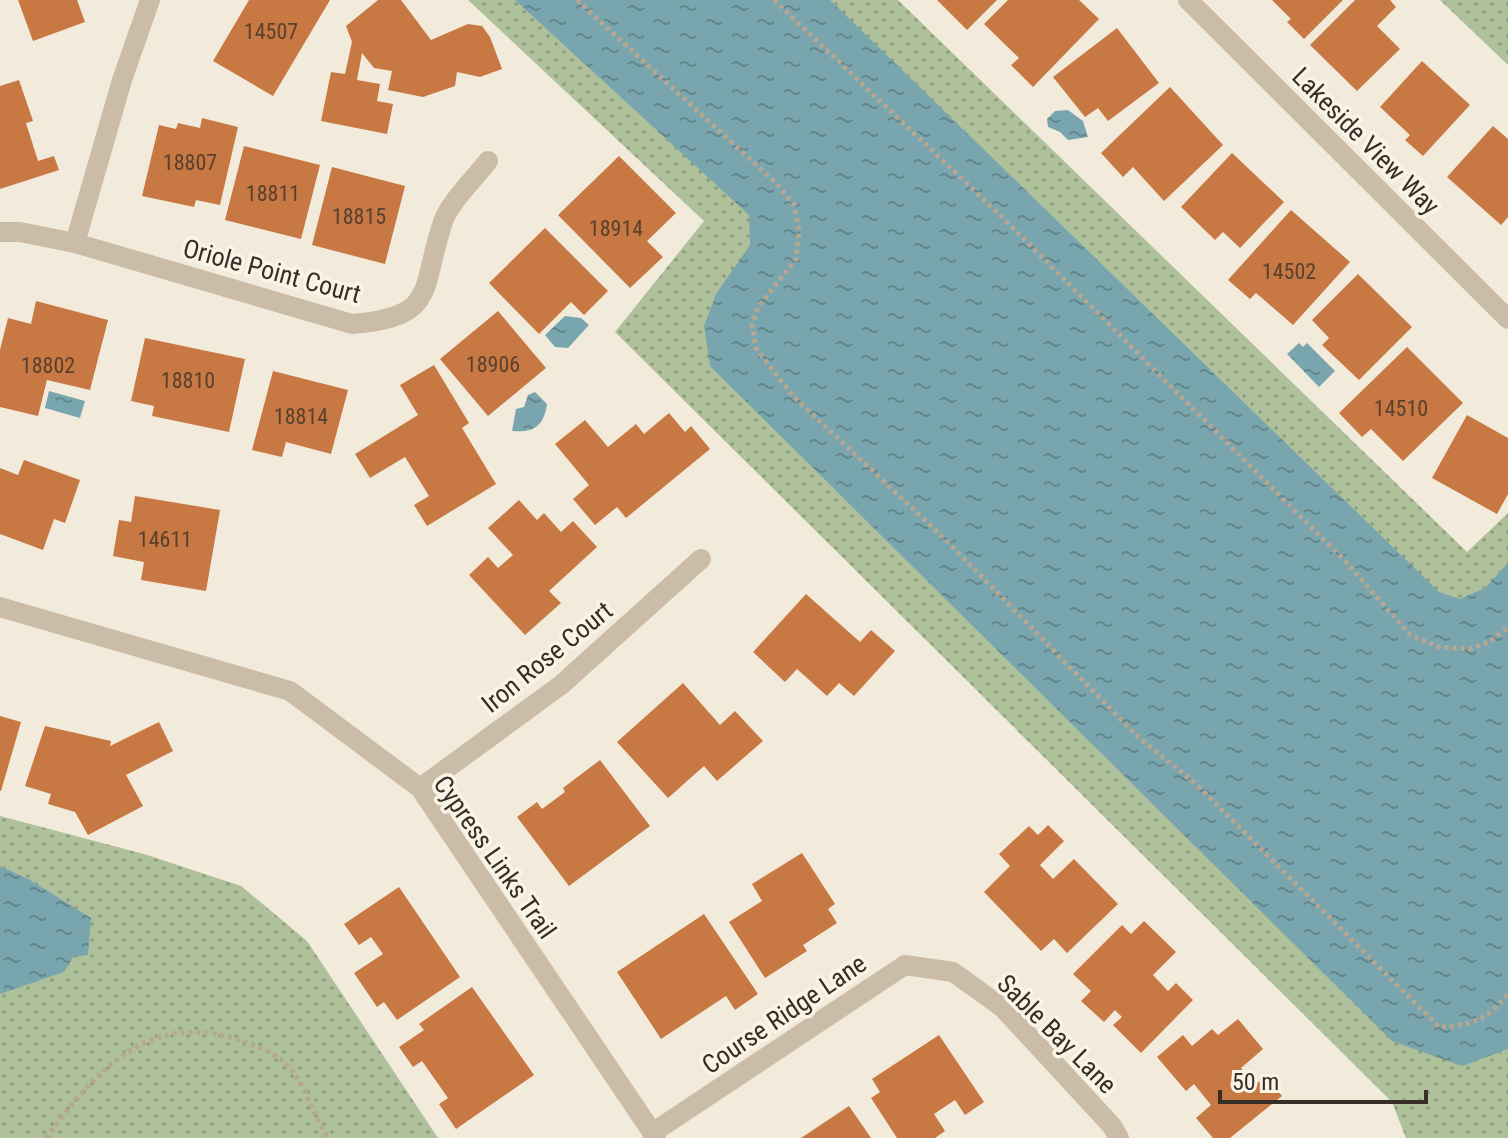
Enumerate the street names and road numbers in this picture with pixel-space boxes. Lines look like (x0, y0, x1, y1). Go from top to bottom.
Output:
street label: Lakeside View Way (1286, 61, 1446, 221)
street label: Oriole Point Court (180, 233, 364, 309)
street label: Iron Rose Court (476, 595, 618, 719)
street label: Cypress Links Trail (428, 770, 562, 944)
street label: Course Ridge Lane (696, 948, 872, 1080)
street label: Sable Bay Lane (991, 968, 1123, 1100)

